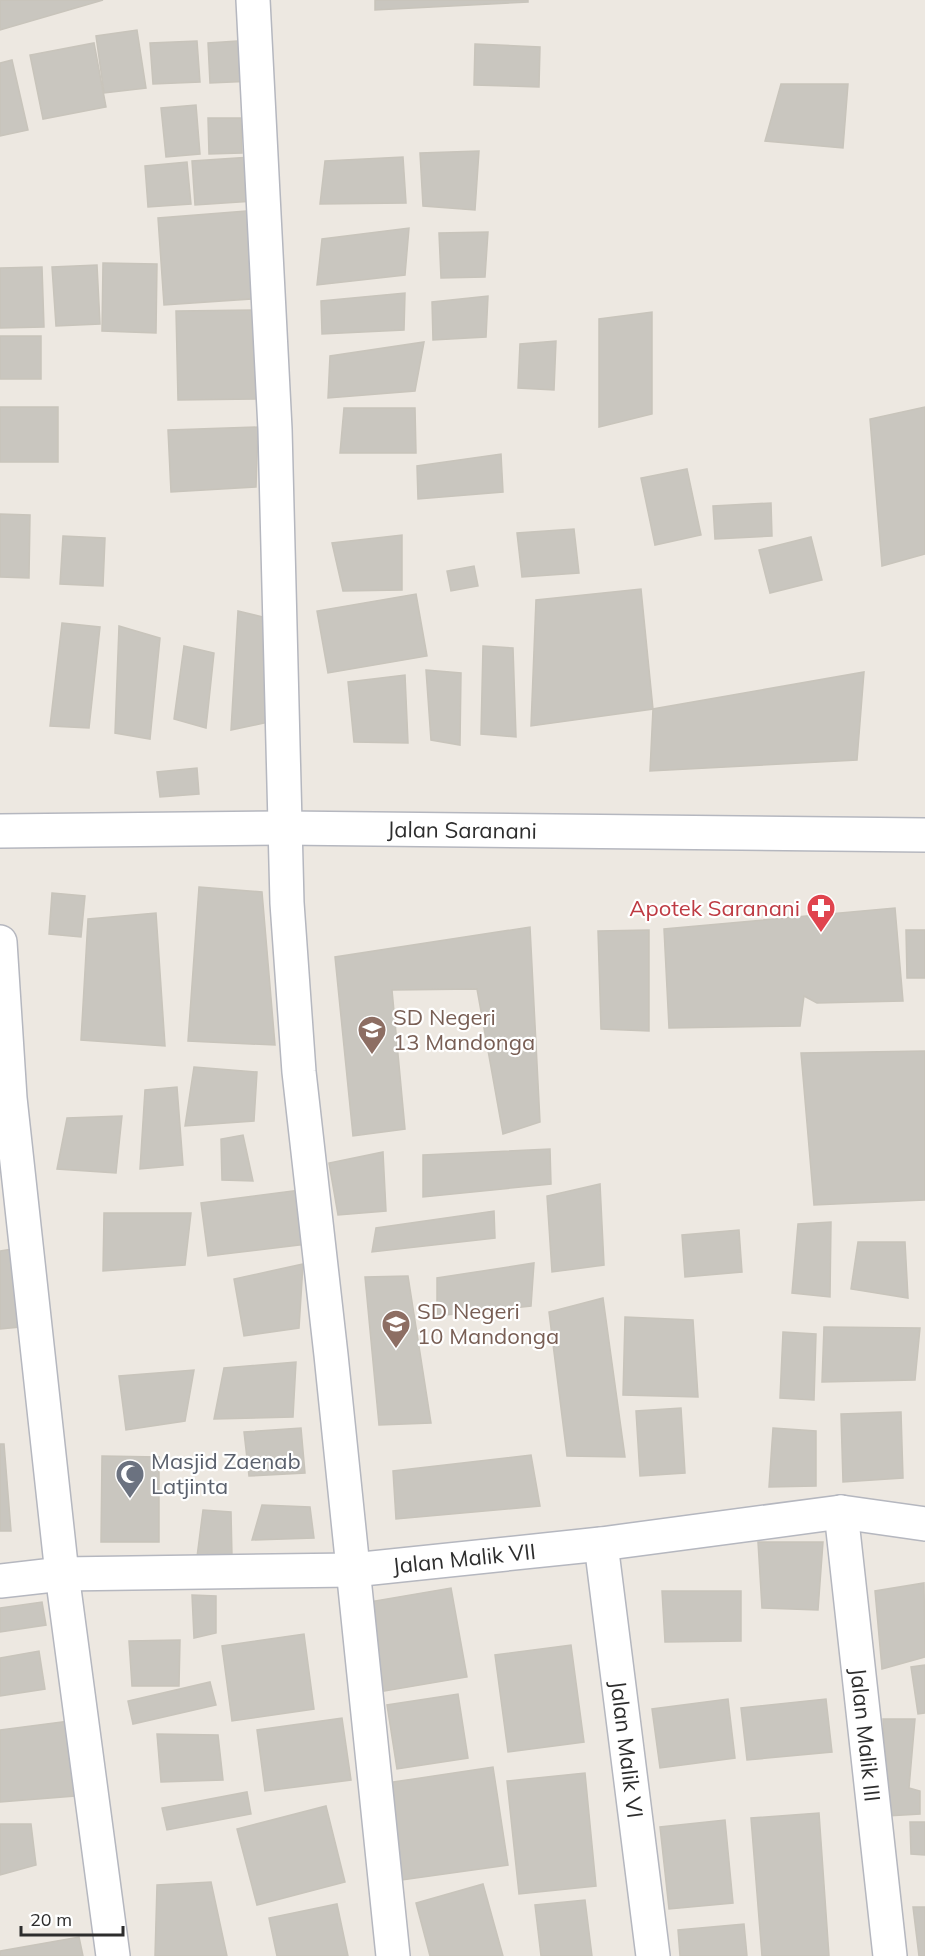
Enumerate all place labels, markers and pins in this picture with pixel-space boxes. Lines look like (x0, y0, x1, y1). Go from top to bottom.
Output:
pharmacy icon: Apotek Saranani (805, 892, 837, 934)
place label: Apotek Saranani (629, 894, 800, 922)
place label: SD Negeri 13 Mandonga (393, 1003, 535, 1056)
school or university icon: SD Negeri 13 Mandonga (356, 1014, 388, 1056)
place label: SD Negeri 10 Mandonga (417, 1297, 559, 1350)
school or university icon: SD Negeri 10 Mandonga (380, 1308, 412, 1350)
place label: Masjid Zaenab Latjinta (151, 1447, 301, 1500)
mosque icon: Masjid Zaenab Latjinta (114, 1458, 146, 1500)

